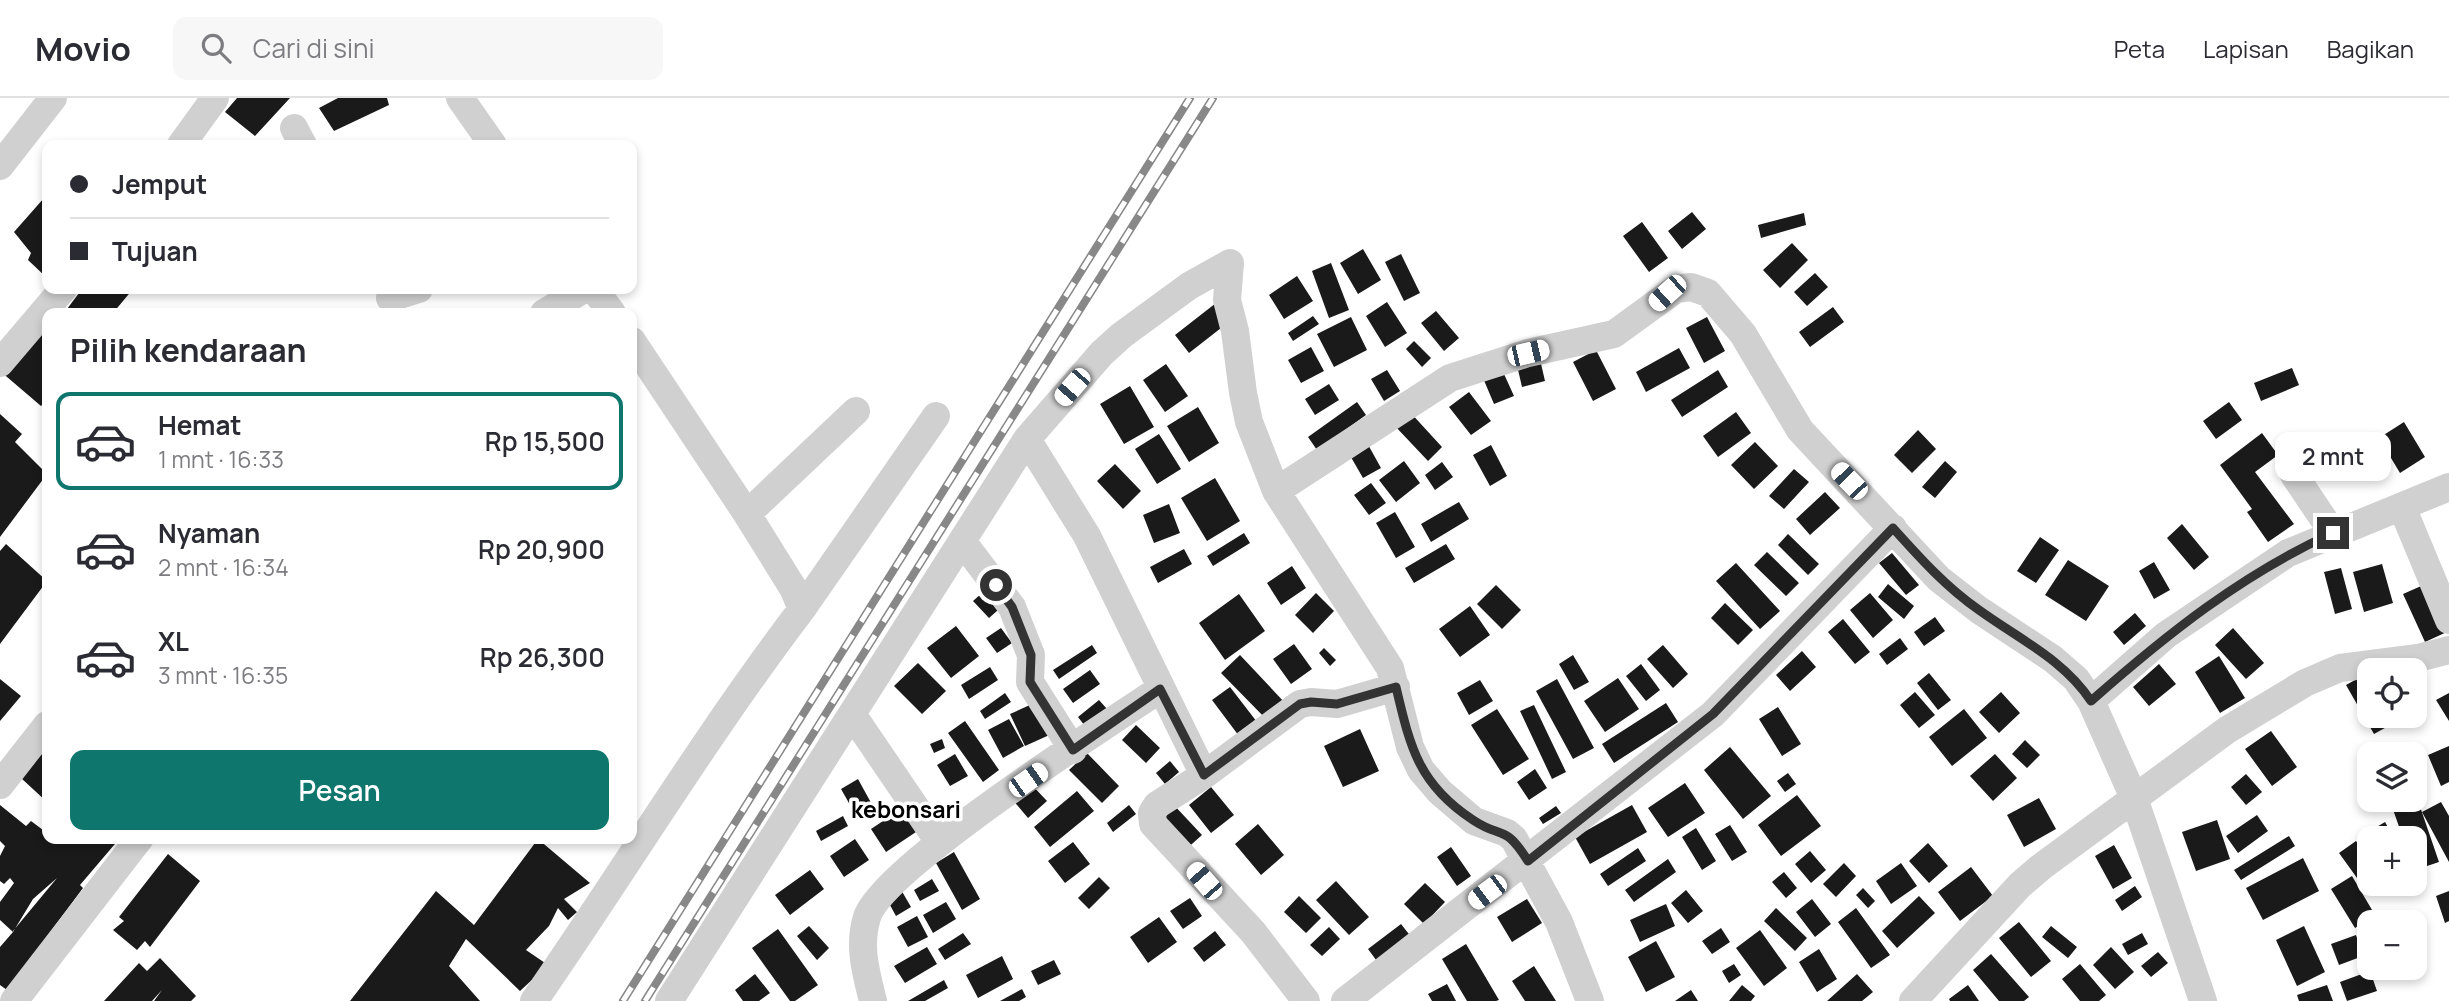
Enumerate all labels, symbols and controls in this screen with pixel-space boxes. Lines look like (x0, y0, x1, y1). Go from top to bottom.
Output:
search box (173, 17, 663, 80)
text: Movio (35, 26, 131, 71)
icon: search (197, 29, 235, 67)
text: Cari di sini (253, 30, 374, 66)
text: Peta (2114, 32, 2165, 65)
text: Lapisan (2203, 32, 2289, 65)
text: Bagikan (2327, 32, 2414, 65)
text: Jemput (112, 166, 207, 202)
text: Tujuan (112, 233, 198, 269)
car (1645, 271, 1690, 315)
text: Pilih kendaraan (70, 328, 307, 372)
car (1506, 338, 1551, 368)
car (1051, 364, 1094, 410)
text: Hemat (158, 407, 242, 443)
icon: car (74, 410, 137, 473)
text: Rp 15,500 (485, 423, 605, 459)
callout: 2 mnt (2275, 432, 2391, 480)
text: 2 mnt (2302, 440, 2364, 472)
text: 1 mnt · 16:33 (158, 443, 284, 475)
car (1827, 459, 1872, 503)
text: Nyaman (158, 515, 260, 551)
route end (2317, 517, 2349, 549)
icon: car (74, 518, 137, 581)
text: Rp 20,900 (478, 531, 605, 567)
text: 2 mnt · 16:34 (158, 551, 289, 583)
route start (980, 569, 1012, 601)
text: XL (158, 623, 189, 659)
icon: car (74, 626, 137, 689)
text: Rp 26,300 (480, 639, 605, 675)
map controls (2357, 658, 2427, 980)
button: locate (2357, 658, 2427, 728)
text: 3 mnt · 16:35 (158, 659, 288, 691)
button: layers (2357, 742, 2427, 812)
button: Pesan (70, 750, 609, 830)
car (1005, 759, 1052, 801)
district label: kebonsari (851, 793, 961, 825)
button: + (2357, 826, 2427, 896)
car (1183, 858, 1226, 904)
car (1464, 871, 1511, 913)
button: − (2357, 910, 2427, 980)

